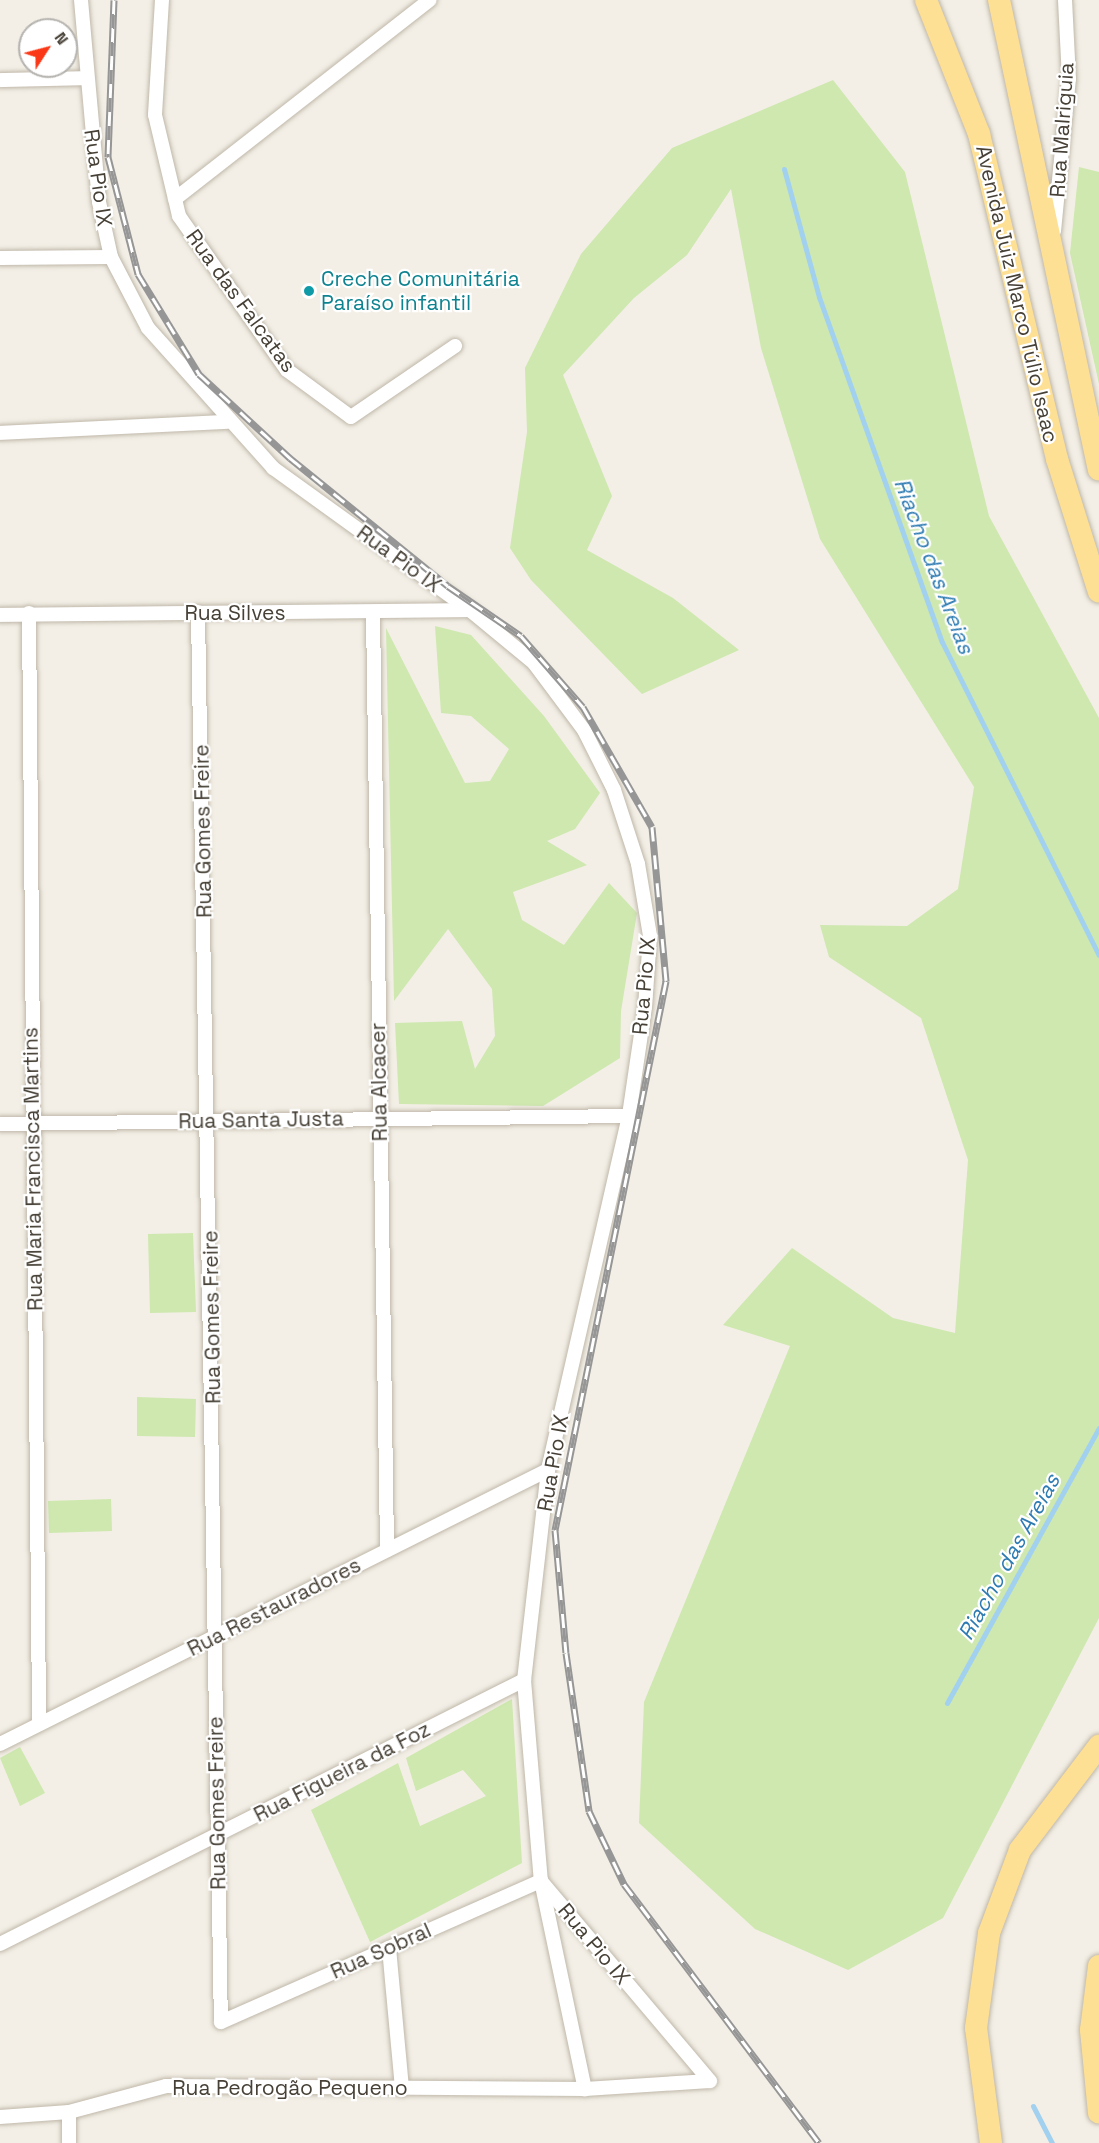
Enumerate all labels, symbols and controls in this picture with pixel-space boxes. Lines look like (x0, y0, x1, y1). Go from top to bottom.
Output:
north arrow (18, 18, 78, 78)
text: N (50, 28, 73, 49)
street label: Rua Malriguia (1045, 61, 1079, 199)
street label: Rua Pio IX (79, 128, 117, 228)
street label: Avenida Juiz Marco Túlio Isaac (970, 143, 1064, 445)
street label: Rua das Falcatas (181, 225, 301, 377)
place label: Creche Comunitária Paraíso infantil (321, 266, 520, 316)
marker: Creche Comunitária Paraíso infantil (302, 284, 316, 298)
water label: Riacho das Areias (888, 475, 980, 657)
street label: Rua Pio IX (352, 520, 446, 598)
street label: Rua Silves (184, 600, 286, 626)
street label: Rua Gomes Freire (189, 744, 217, 918)
street label: Rua Pio IX (627, 936, 661, 1036)
street label: Rua Alcacer (365, 1022, 393, 1142)
street label: Rua Maria Francisca Martins (18, 1027, 48, 1311)
street label: Rua Santa Justa (178, 1106, 344, 1134)
street label: Rua Gomes Freire (198, 1230, 226, 1404)
street label: Rua Pio IX (532, 1412, 574, 1514)
water label: Riacho das Areias (952, 1469, 1066, 1645)
street label: Rua Restauradores (183, 1552, 365, 1662)
street label: Rua Gomes Freire (203, 1716, 231, 1890)
street label: Rua Figueira da Foz (250, 1717, 434, 1827)
street label: Rua Pio IX (553, 1898, 635, 1990)
street label: Rua Sobral (327, 1918, 435, 1984)
street label: Rua Pedrogão Pequeno (172, 2075, 408, 2101)

